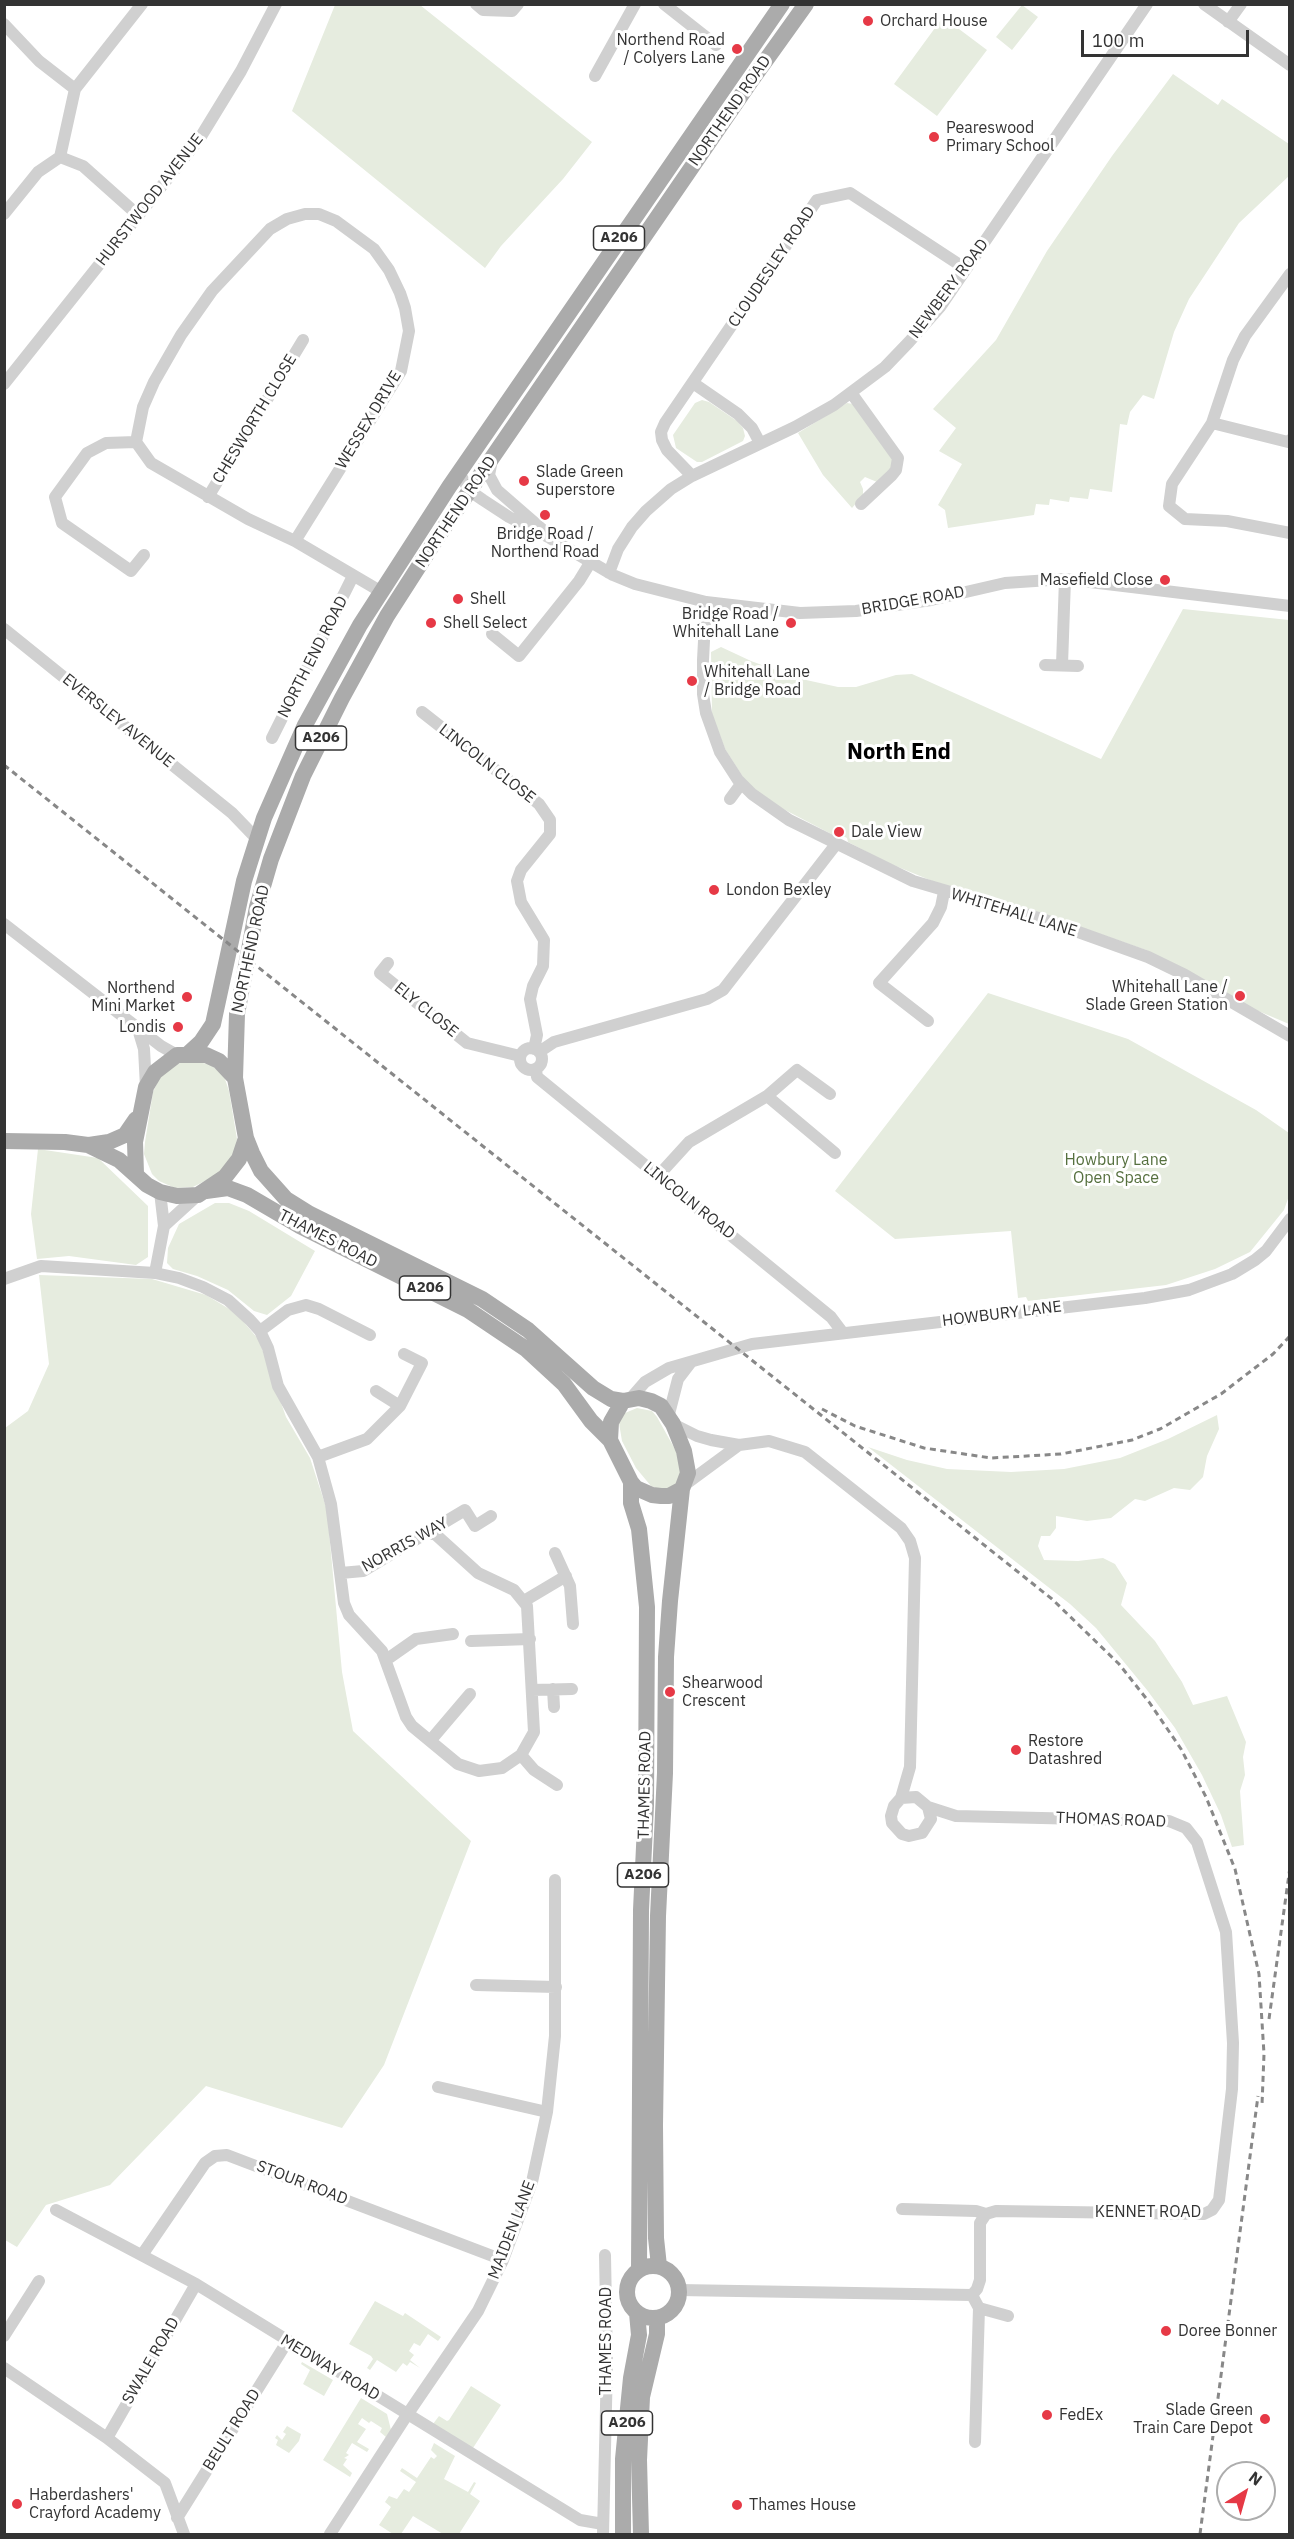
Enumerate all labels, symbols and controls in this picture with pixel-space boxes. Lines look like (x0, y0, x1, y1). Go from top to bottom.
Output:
place label: Orchard House (880, 11, 988, 31)
marker: Orchard House (861, 14, 875, 28)
scale bar (1084, 18, 1252, 56)
text: 100 m (1092, 29, 1144, 52)
place label: Northend Road / Colyers Lane (616, 30, 725, 68)
marker: Northend Road / Colyers Lane (730, 42, 744, 56)
street label: NORTHEND ROAD (685, 52, 775, 170)
place label: Peareswood Primary School (946, 118, 1054, 156)
street label: HURSTWOOD AVENUE (92, 130, 208, 270)
marker: Peareswood Primary School (927, 130, 941, 144)
street label: CLOUDESLEY ROAD (724, 203, 820, 331)
road number: A206 (594, 226, 644, 250)
street label: NEWBERY ROAD (905, 235, 993, 343)
street label: CHESWORTH CLOSE (209, 351, 301, 487)
street label: WESSEX DRIVE (332, 367, 406, 473)
street label: NORTHEND ROAD (412, 453, 500, 571)
place label: Slade Green Superstore (536, 462, 624, 500)
marker: Slade Green Superstore (517, 474, 531, 488)
marker: Bridge Road / Northend Road (538, 508, 552, 522)
place label: Bridge Road / Northend Road (491, 524, 599, 562)
place label: Masefield Close (1040, 570, 1153, 590)
marker: Masefield Close (1158, 573, 1172, 587)
street label: BRIDGE ROAD (860, 582, 966, 620)
place label: Shell (470, 589, 506, 609)
marker: Shell (451, 592, 465, 606)
street label: NORTH END ROAD (274, 593, 352, 721)
place label: Bridge Road / Whitehall Lane (673, 604, 779, 642)
place label: Shell Select (443, 613, 527, 633)
marker: Shell Select (424, 616, 438, 630)
marker: Bridge Road / Whitehall Lane (784, 616, 798, 630)
place label: Whitehall Lane / Bridge Road (704, 662, 810, 700)
street label: EVERSLEY AVENUE (58, 670, 178, 772)
marker: Whitehall Lane / Bridge Road (685, 674, 699, 688)
street label: LINCOLN CLOSE (435, 720, 539, 808)
road number: A206 (296, 726, 346, 750)
district label: North End (847, 740, 951, 766)
place label: Dale View (851, 822, 922, 842)
marker: Dale View (832, 825, 846, 839)
place label: London Bexley (726, 880, 831, 900)
street label: NORTHEND ROAD (228, 883, 274, 1015)
marker: London Bexley (707, 883, 721, 897)
street label: WHITEHALL LANE (949, 885, 1079, 941)
place label: Whitehall Lane / Slade Green Station (1086, 977, 1228, 1015)
place label: Northend Mini Market (91, 978, 175, 1016)
street label: ELY CLOSE (390, 978, 462, 1042)
marker: Whitehall Lane / Slade Green Station (1233, 989, 1247, 1003)
marker: Northend Mini Market (180, 990, 194, 1004)
place label: Londis (119, 1017, 166, 1037)
marker: Londis (171, 1020, 185, 1034)
park label: Howbury Lane Open Space (1064, 1150, 1168, 1188)
street label: LINCOLN ROAD (639, 1158, 739, 1244)
street label: THAMES ROAD (275, 1206, 381, 1272)
road number: A206 (400, 1276, 450, 1300)
street label: HOWBURY LANE (941, 1297, 1063, 1331)
street label: NORRIS WAY (359, 1513, 451, 1577)
place label: Shearwood Crescent (682, 1673, 763, 1711)
marker: Shearwood Crescent (663, 1685, 677, 1699)
street label: THAMES ROAD (634, 1731, 656, 1839)
place label: Restore Datashred (1028, 1731, 1102, 1769)
marker: Restore Datashred (1009, 1743, 1023, 1757)
street label: THOMAS ROAD (1056, 1808, 1166, 1832)
road number: A206 (618, 1863, 668, 1887)
street label: STOUR ROAD (254, 2157, 350, 2209)
street label: MAIDEN LANE (484, 2178, 540, 2282)
street label: KENNET ROAD (1095, 2202, 1201, 2222)
street label: THAMES ROAD (596, 2287, 616, 2395)
street label: SWALE ROAD (118, 2314, 184, 2408)
place label: Doree Bonner (1178, 2321, 1277, 2341)
marker: Doree Bonner (1159, 2324, 1173, 2338)
street label: MEDWAY ROAD (277, 2331, 383, 2405)
street label: BEULT ROAD (199, 2386, 265, 2474)
place label: Slade Green Train Care Depot (1133, 2400, 1253, 2438)
place label: FedEx (1059, 2405, 1103, 2425)
marker: FedEx (1040, 2408, 1054, 2422)
road number: A206 (602, 2411, 652, 2435)
marker: Slade Green Train Care Depot (1258, 2412, 1272, 2426)
north arrow (1216, 2461, 1276, 2521)
text: N (1245, 2467, 1266, 2490)
place label: Haberdashers' Crayford Academy (29, 2485, 161, 2523)
place label: Thames House (749, 2495, 856, 2515)
marker: Haberdashers' Crayford Academy (10, 2497, 24, 2511)
marker: Thames House (730, 2498, 744, 2512)

